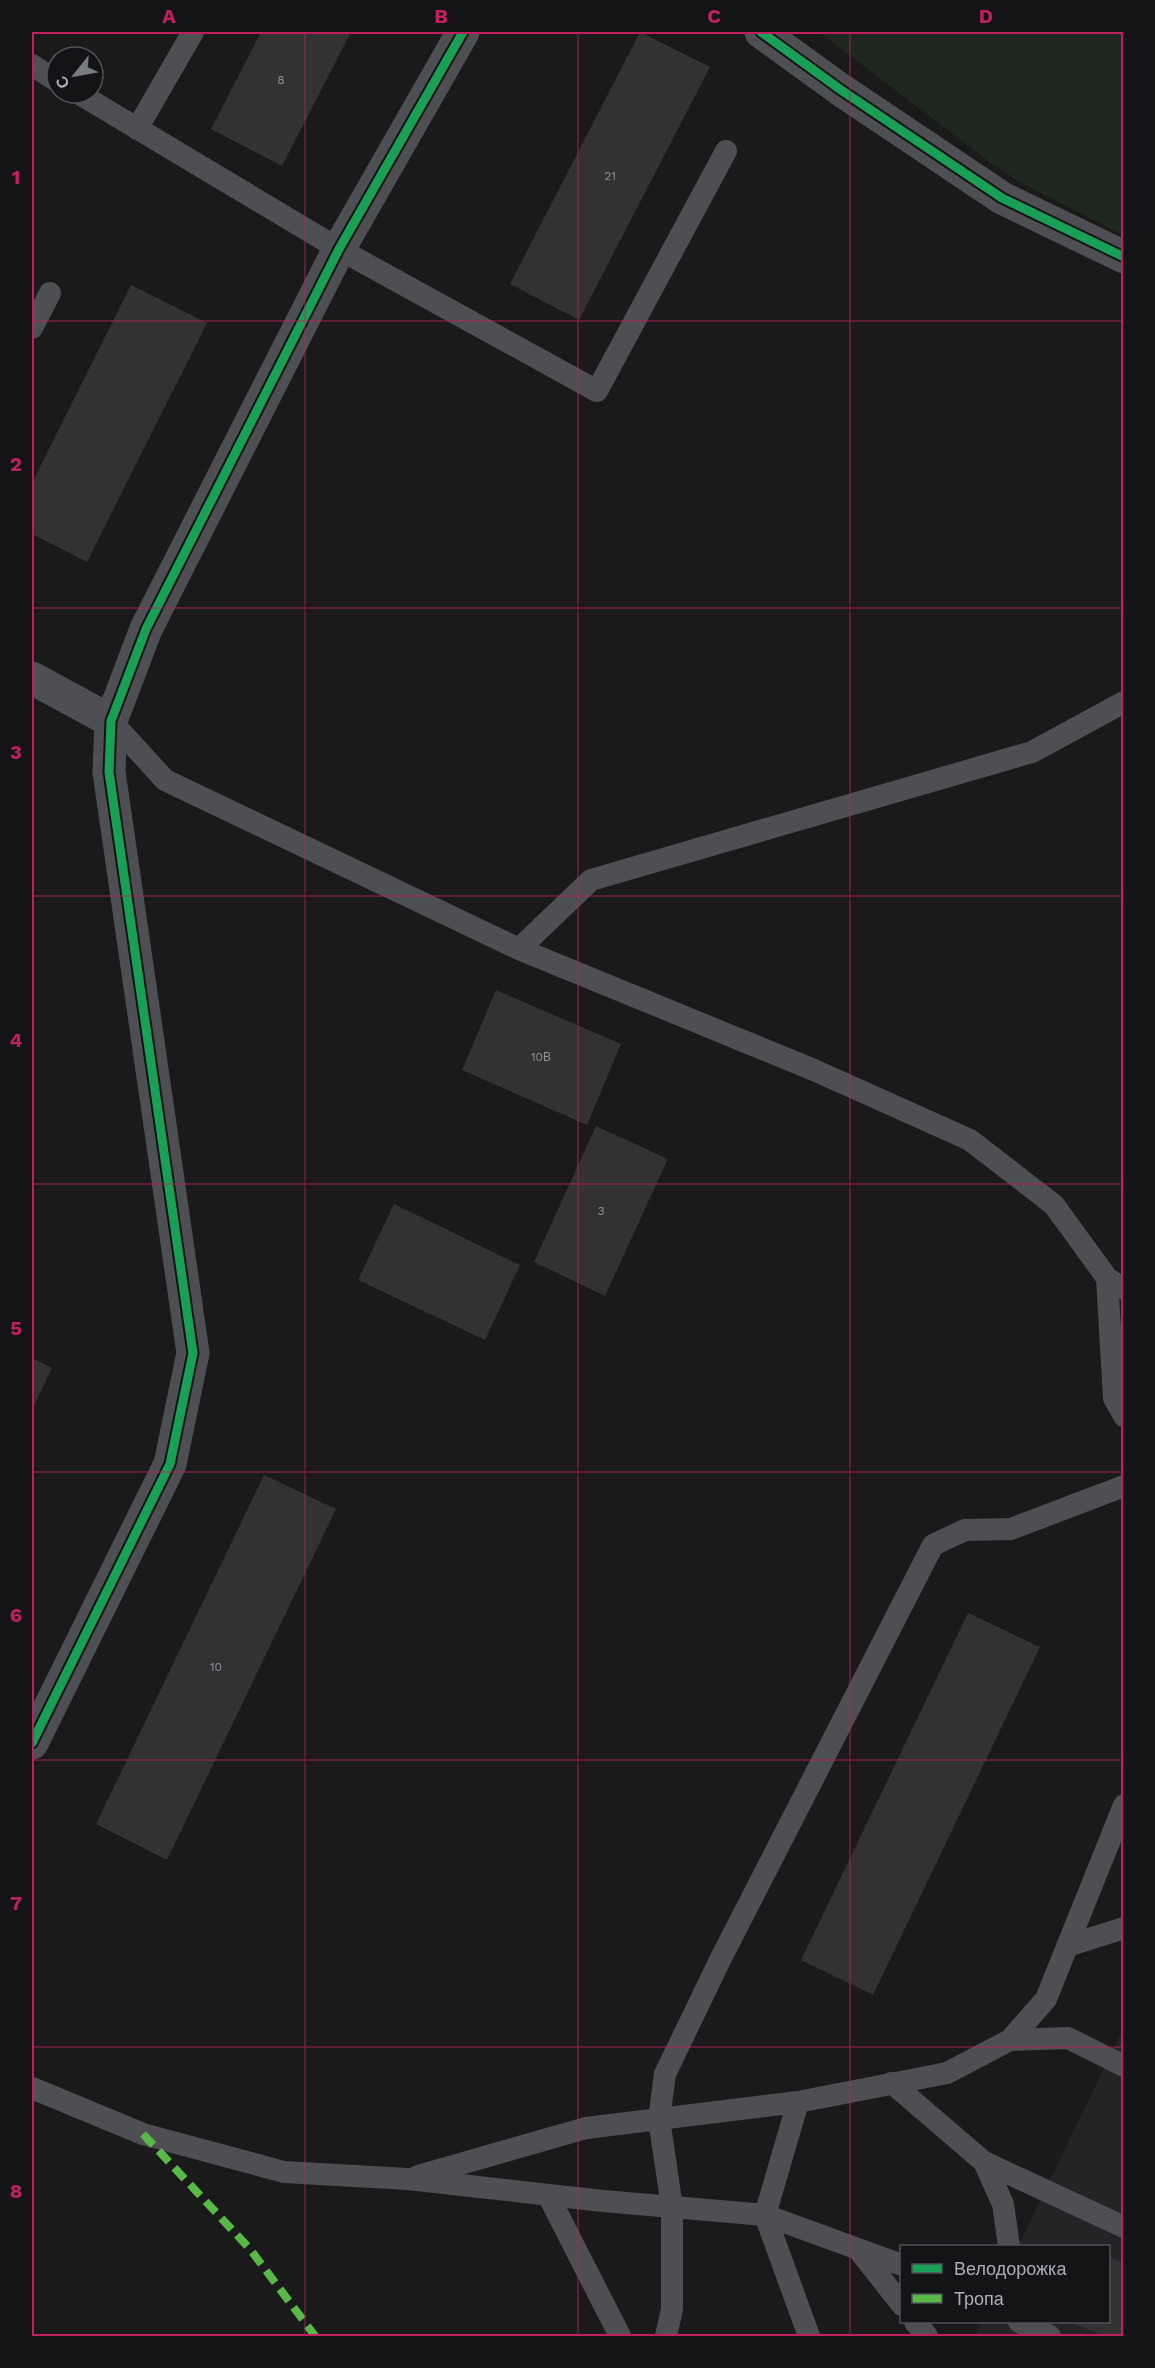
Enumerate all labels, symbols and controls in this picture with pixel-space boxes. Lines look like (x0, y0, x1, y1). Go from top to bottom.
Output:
text: A (162, 4, 176, 28)
text: B (434, 4, 448, 28)
text: C (707, 4, 721, 28)
text: D (979, 4, 993, 28)
north arrow (45, 45, 105, 105)
text: С (51, 72, 74, 92)
house number: 8 (277, 73, 285, 87)
text: 1 (12, 165, 20, 189)
house number: 21 (604, 169, 616, 183)
text: 2 (10, 452, 22, 476)
text: 3 (10, 740, 22, 764)
text: 4 (10, 1028, 23, 1052)
house number: 10В (531, 1050, 551, 1064)
house number: 3 (598, 1204, 605, 1218)
text: 5 (10, 1316, 22, 1340)
text: 6 (10, 1603, 22, 1627)
house number: 10 (210, 1660, 222, 1674)
text: 7 (10, 1891, 22, 1915)
text: 8 (10, 2179, 22, 2203)
legend (900, 2245, 1110, 2323)
text: Велодорожка (954, 2258, 1067, 2279)
text: Тропа (954, 2288, 1005, 2309)

